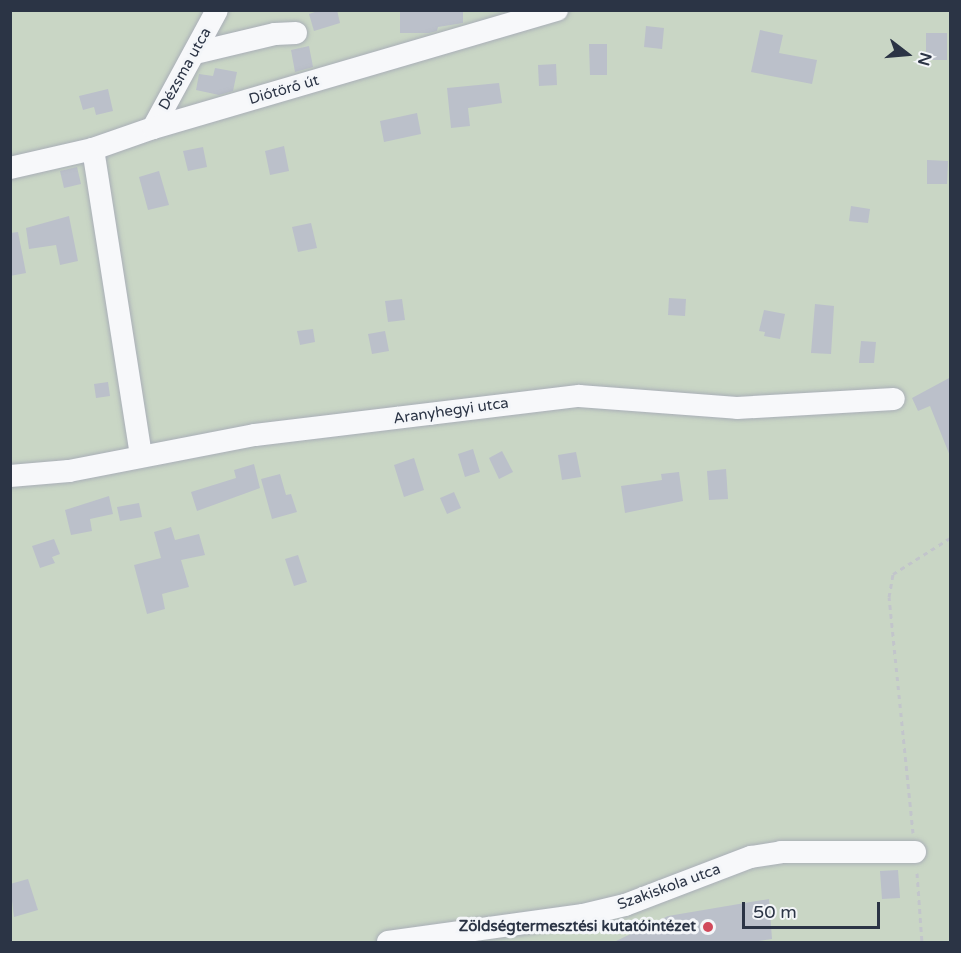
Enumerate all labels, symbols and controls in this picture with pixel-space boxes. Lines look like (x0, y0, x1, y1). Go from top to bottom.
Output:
north arrow (877, 24, 937, 84)
street label: Dézsma utca (155, 25, 215, 113)
text: N (913, 50, 936, 68)
street label: Diótörő út (247, 71, 321, 109)
street label: Aranyhegyi utca (392, 394, 510, 428)
street label: Szakiskola utca (615, 860, 723, 914)
scale bar (745, 890, 883, 928)
text: 50 m (753, 901, 797, 923)
place label: Zöldségtermesztési kutatóintézet (459, 918, 696, 936)
marker: Zöldségtermesztési kutatóintézet (701, 920, 715, 934)

